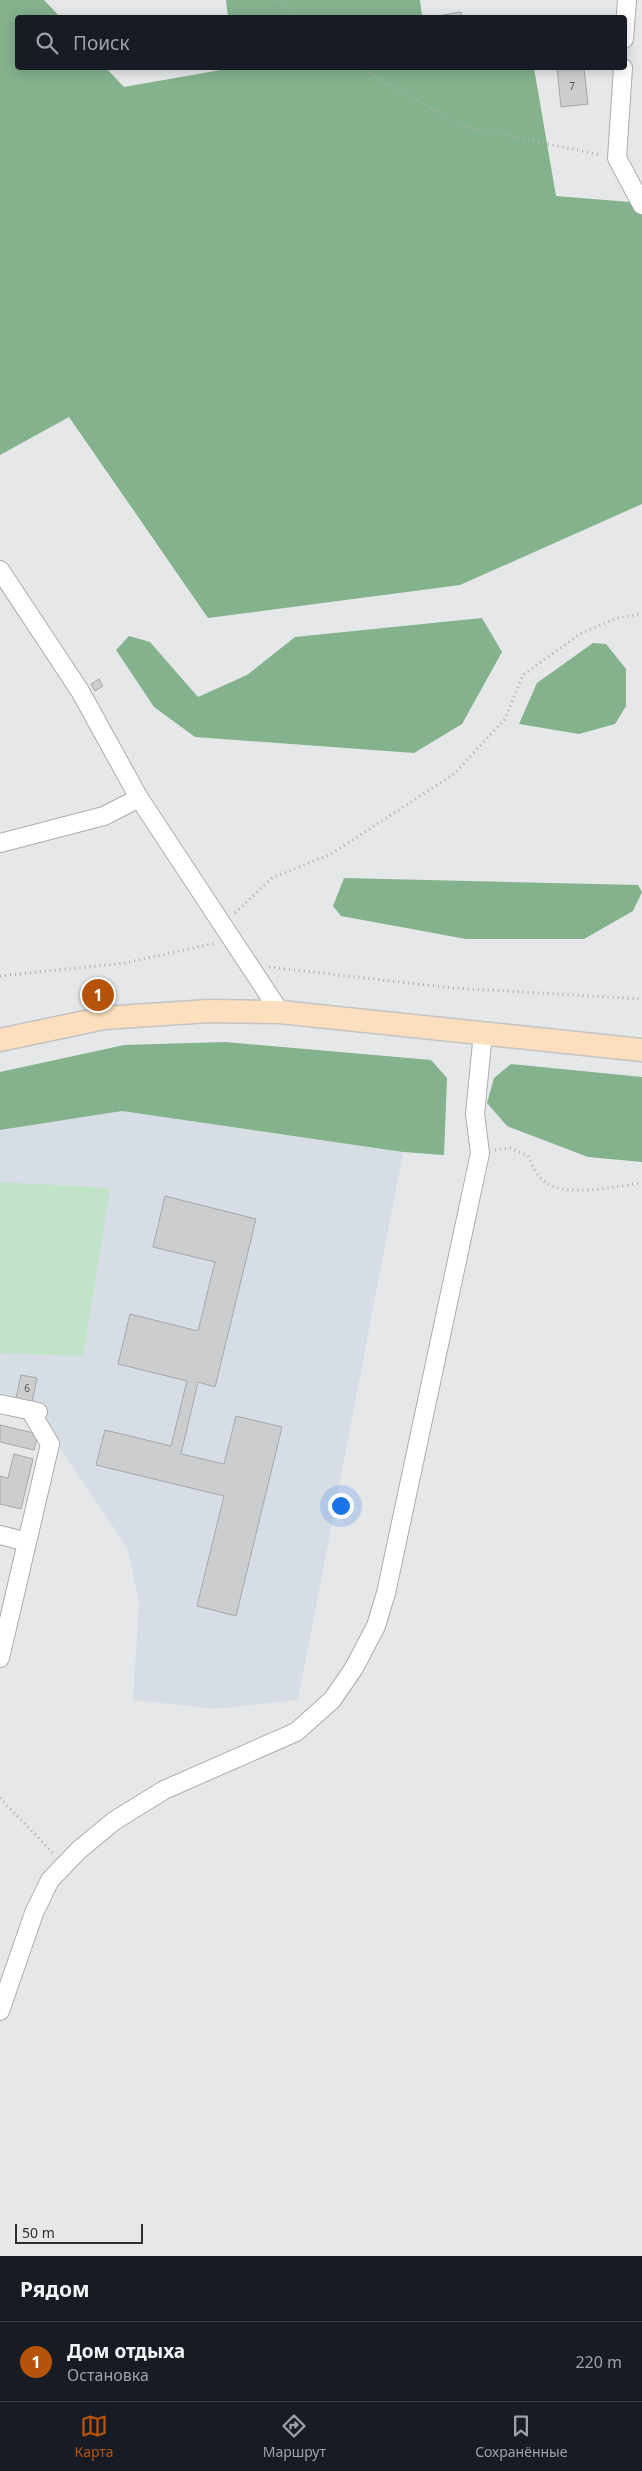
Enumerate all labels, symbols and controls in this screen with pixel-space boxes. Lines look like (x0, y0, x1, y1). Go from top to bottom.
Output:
search box (15, 15, 627, 70)
icon: search (33, 29, 61, 57)
text: Поиск (73, 30, 129, 56)
house number: 7 (569, 79, 575, 93)
pin: 1 (82, 976, 114, 1014)
house number: 6 (24, 1381, 30, 1395)
your location (328, 1493, 354, 1519)
scale bar (15, 2221, 142, 2244)
text: 50 m (22, 2223, 55, 2242)
text: Рядом (20, 2275, 90, 2303)
text: Дом отдыха (67, 2338, 185, 2364)
text: 1 (31, 2351, 41, 2373)
text: 220 m (575, 2351, 622, 2373)
text: Остановка (67, 2364, 149, 2386)
tab: Карта (75, 2412, 114, 2461)
tab: Маршрут (263, 2412, 326, 2461)
tab: Сохранённые (475, 2412, 567, 2461)

